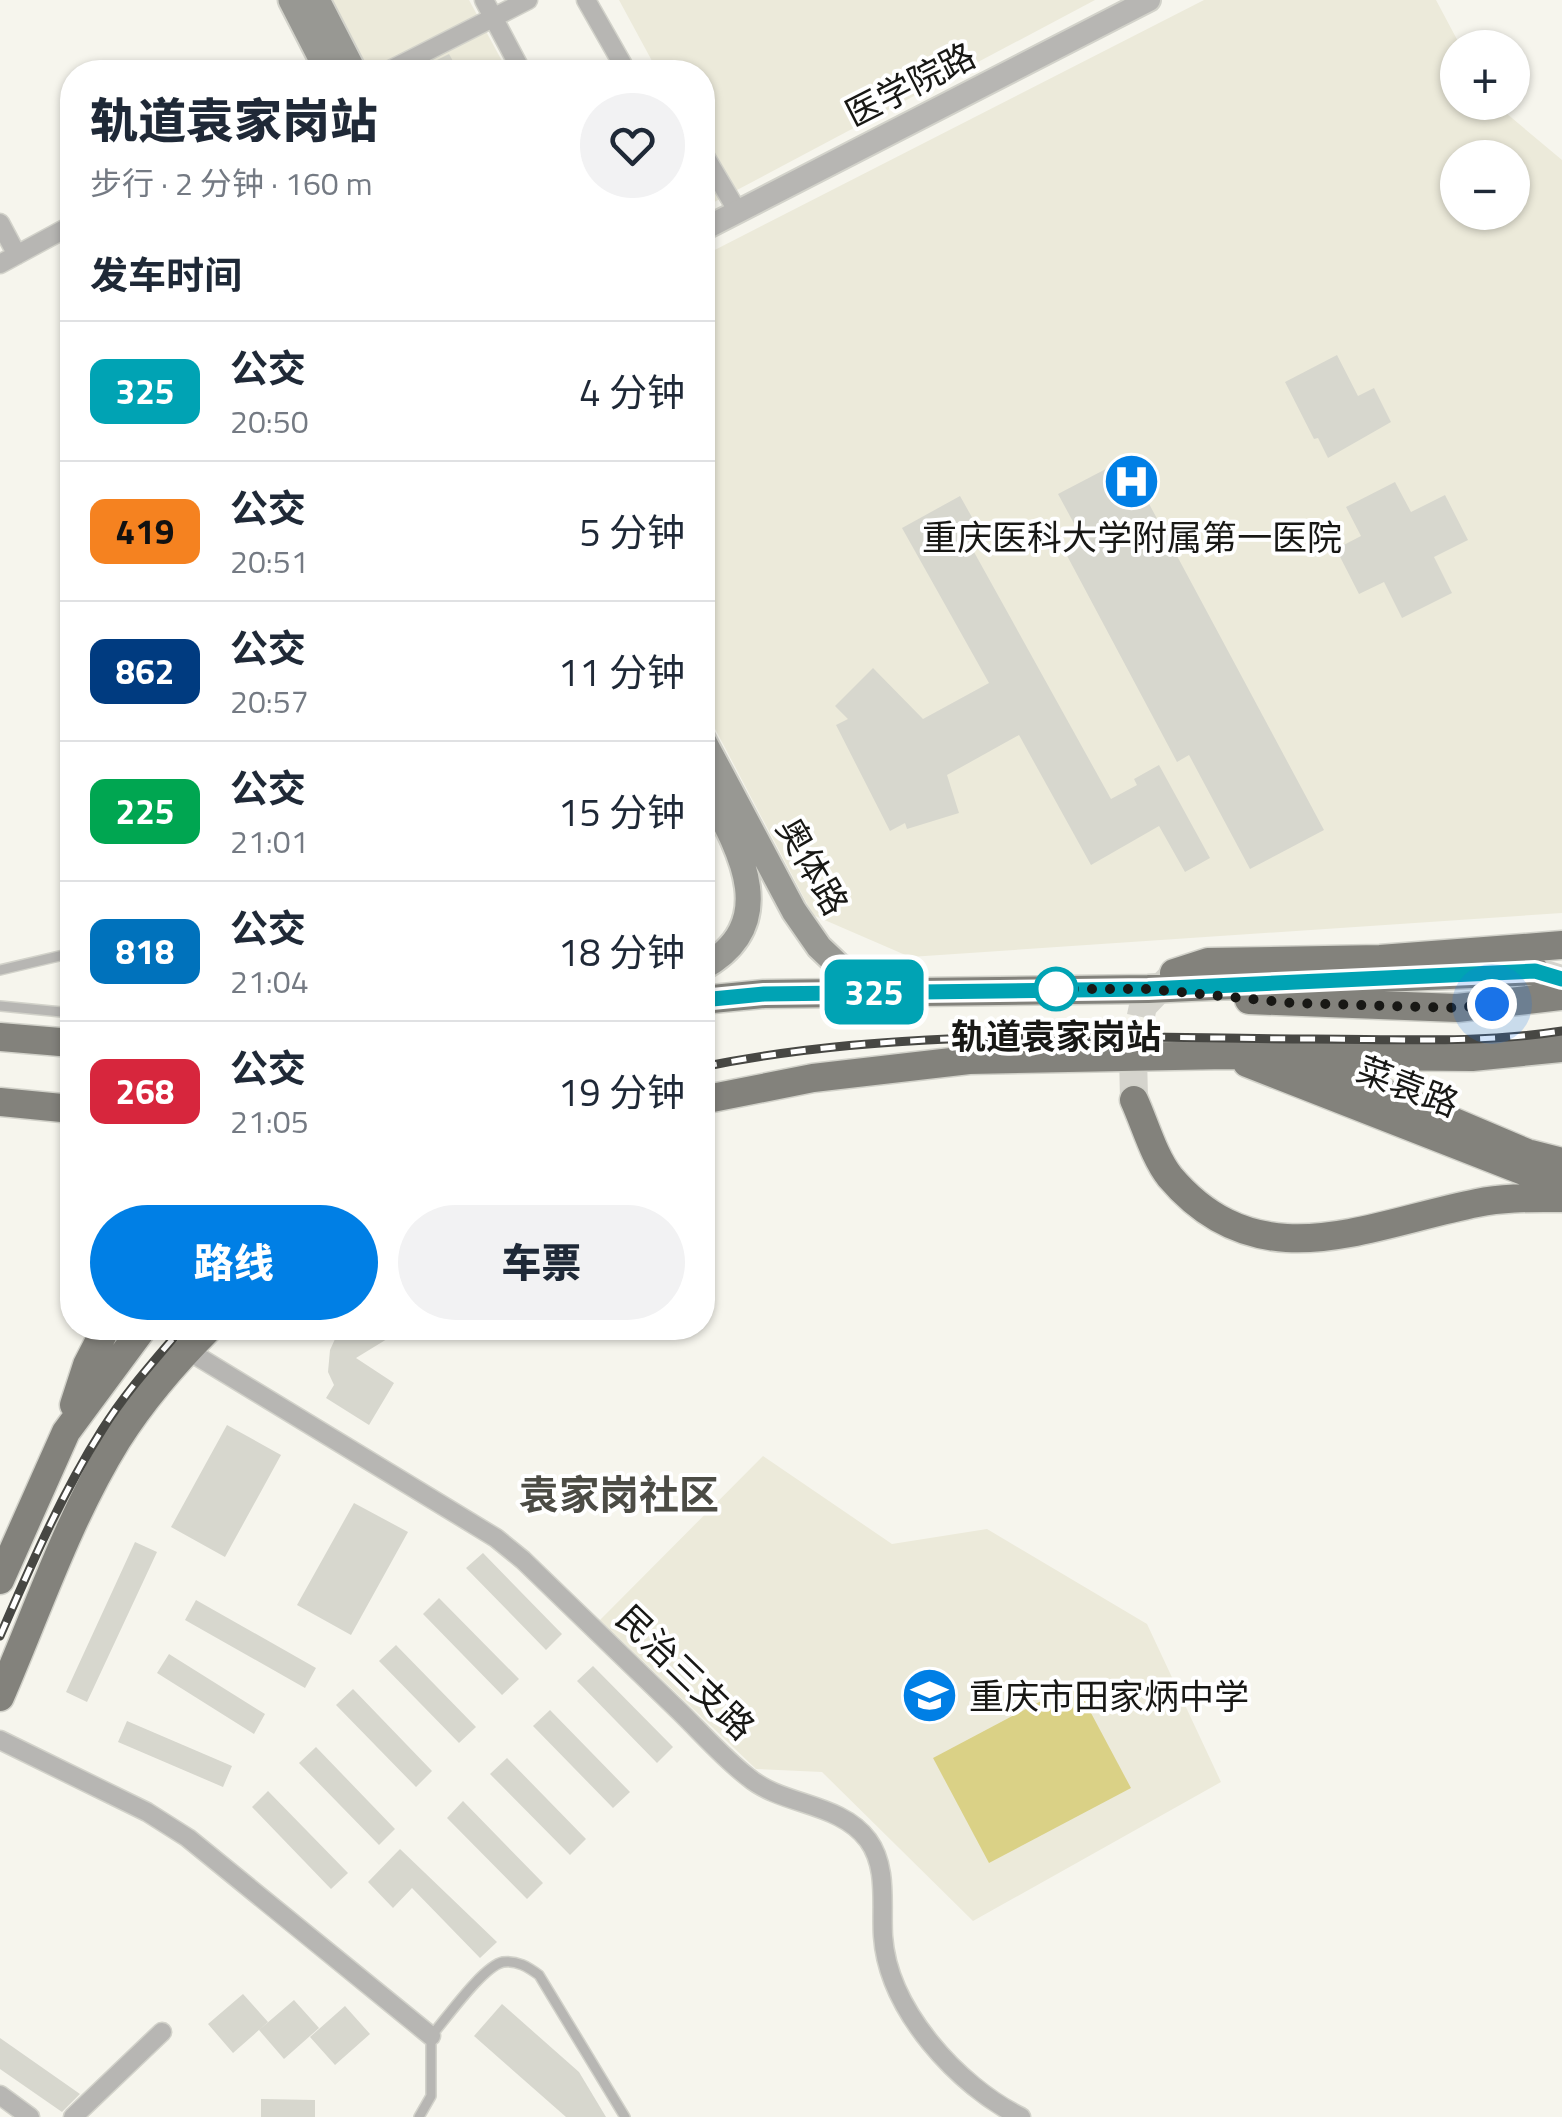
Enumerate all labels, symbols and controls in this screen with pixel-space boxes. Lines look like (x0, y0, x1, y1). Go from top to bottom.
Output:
street label: 医学院路 (835, 28, 985, 140)
map controls (1440, 30, 1530, 230)
button: + (1440, 30, 1530, 120)
text: 轨道袁家岗站 (90, 84, 378, 157)
button: heart (580, 93, 685, 198)
button: − (1440, 140, 1530, 230)
text: 步行 · 2 分钟 · 160 m (90, 159, 373, 207)
text: 发车时间 (90, 246, 242, 304)
text: 公交 (230, 339, 306, 397)
text: 4 分钟 (579, 363, 685, 421)
text: 325 (116, 364, 174, 418)
text: 20:50 (230, 397, 309, 445)
hospital icon: 重庆医科大学附属第一医院 (1102, 451, 1162, 511)
text: 公交 (230, 479, 306, 537)
text: 5 分钟 (579, 503, 685, 561)
text: 419 (116, 504, 174, 558)
place label: 重庆医科大学附属第一医院 (922, 510, 1342, 564)
text: 20:51 (230, 537, 309, 585)
text: 公交 (230, 619, 306, 677)
text: 11 分钟 (558, 643, 685, 701)
text: 862 (116, 644, 174, 698)
text: 20:57 (230, 677, 309, 725)
text: 公交 (230, 759, 306, 817)
text: 15 分钟 (558, 783, 685, 841)
text: 225 (116, 784, 174, 838)
street label: 奥体路 (763, 807, 863, 925)
text: 21:01 (230, 817, 309, 865)
text: 公交 (230, 899, 306, 957)
text: 18 分钟 (558, 923, 685, 981)
text: 818 (116, 924, 174, 978)
text: 21:04 (230, 957, 309, 1005)
line badge: 325 (816, 960, 932, 1024)
text: 325 (845, 965, 903, 1019)
marker: 轨道袁家岗站 (1035, 968, 1077, 1010)
your location (1467, 979, 1517, 1029)
place label: 轨道袁家岗站 (951, 1009, 1161, 1063)
text: 公交 (230, 1039, 306, 1097)
street label: 菜袁路 (1349, 1042, 1467, 1130)
text: 19 分钟 (558, 1063, 685, 1121)
text: 268 (116, 1064, 174, 1118)
text: 21:05 (230, 1097, 309, 1145)
button: 路线 (90, 1205, 378, 1320)
button: 车票 (398, 1205, 685, 1320)
district label: 袁家岗社区 (519, 1464, 719, 1525)
street label: 民治三支路 (604, 1592, 768, 1752)
school or university icon: 重庆市田家炳中学 (900, 1666, 960, 1726)
place label: 重庆市田家炳中学 (969, 1669, 1249, 1723)

